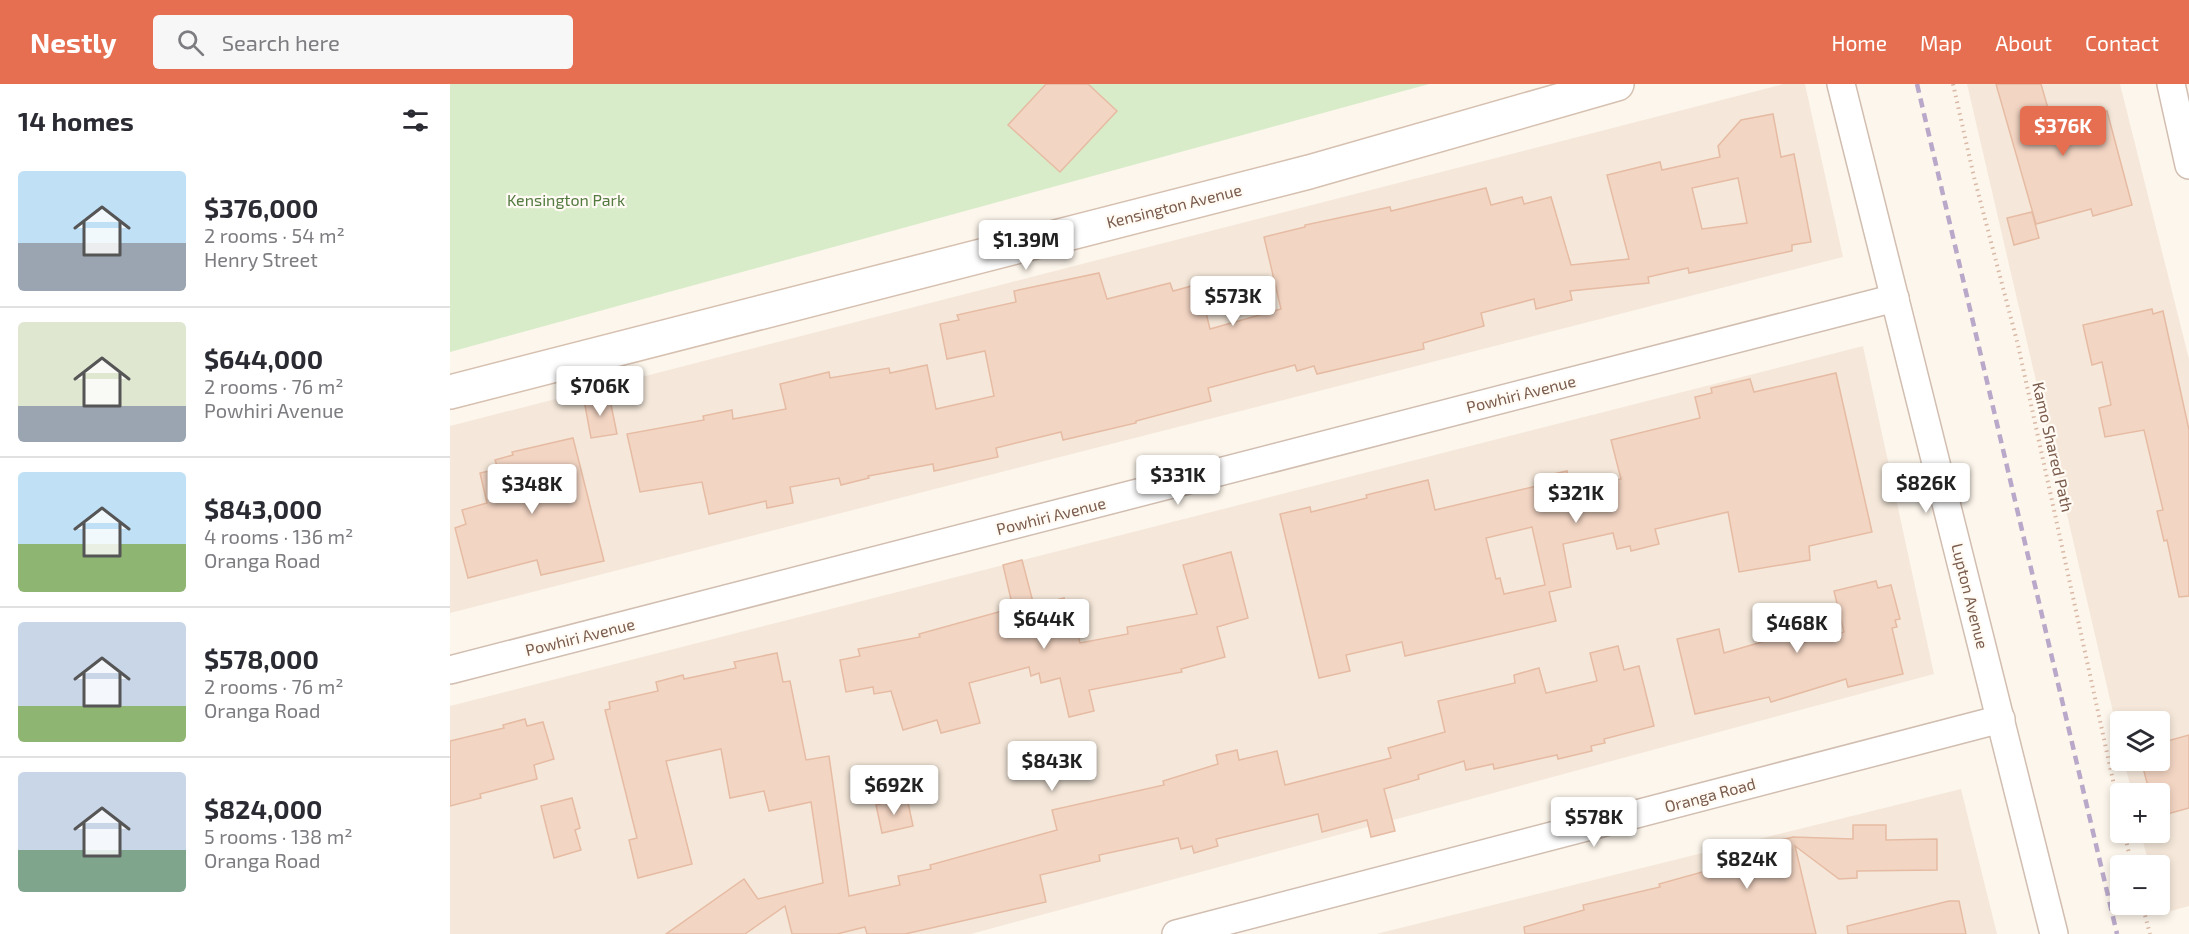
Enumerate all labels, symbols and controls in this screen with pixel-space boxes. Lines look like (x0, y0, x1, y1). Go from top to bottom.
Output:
search box (153, 15, 573, 69)
text: Nestly (30, 25, 117, 59)
icon: search (174, 26, 207, 59)
text: Search here (222, 29, 340, 55)
text: Home (1831, 30, 1887, 55)
text: Map (1920, 30, 1962, 55)
text: About (1995, 30, 2052, 55)
text: Contact (2085, 30, 2159, 55)
icon: filters (399, 104, 432, 137)
text: 14 homes (18, 105, 134, 136)
pin: $376K (2021, 106, 2105, 157)
text: $376K (2034, 113, 2092, 137)
street label: Kensington Avenue (1104, 180, 1243, 232)
park label: Kensington Park (507, 190, 625, 209)
text: $376,000 (204, 192, 318, 223)
icon: home (66, 195, 138, 267)
pin: $1.39M (977, 220, 1075, 271)
text: 2 rooms · 54 m² (204, 223, 345, 247)
text: $1.39M (993, 227, 1059, 251)
text: Henry Street (204, 247, 318, 271)
pin: $573K (1191, 276, 1275, 327)
text: $573K (1204, 283, 1262, 307)
text: $644,000 (204, 343, 323, 374)
icon: home (66, 346, 138, 418)
pin: $706K (558, 366, 642, 417)
street label: Powhiri Avenue (1464, 371, 1578, 416)
text: $706K (570, 373, 630, 397)
text: 2 rooms · 76 m² (204, 374, 343, 398)
street label: Kamo Shared Path (2029, 380, 2078, 514)
text: Powhiri Avenue (204, 398, 344, 422)
pin: $331K (1136, 455, 1220, 506)
text: $331K (1150, 462, 1206, 486)
pin: $826K (1884, 463, 1968, 514)
pin: $348K (490, 464, 574, 515)
text: $826K (1896, 470, 1956, 494)
text: $348K (502, 471, 562, 495)
pin: $321K (1534, 473, 1618, 524)
text: $321K (1548, 480, 1604, 504)
text: $843,000 (204, 493, 322, 524)
street label: Powhiri Avenue (994, 493, 1108, 538)
icon: home (66, 496, 138, 568)
text: 4 rooms · 136 m² (204, 524, 353, 548)
street label: Lupton Avenue (1948, 541, 1993, 651)
text: Oranga Road (204, 548, 321, 572)
pin: $644K (1002, 599, 1086, 650)
pin: $468K (1755, 603, 1839, 654)
text: $644K (1013, 606, 1075, 630)
text: $468K (1766, 610, 1828, 634)
street label: Powhiri Avenue (523, 614, 637, 659)
text: $578,000 (204, 643, 319, 674)
icon: home (66, 646, 138, 718)
text: 2 rooms · 76 m² (204, 674, 343, 698)
text: Oranga Road (204, 698, 321, 722)
map controls (2110, 711, 2170, 915)
button: layers (2110, 711, 2170, 771)
pin: $843K (1010, 741, 1094, 792)
text: $843K (1022, 748, 1082, 772)
pin: $692K (852, 765, 936, 816)
text: $692K (864, 772, 924, 796)
street label: Oranga Road (1662, 773, 1757, 816)
button: + (2110, 783, 2170, 843)
text: $824,000 (204, 793, 322, 824)
icon: home (66, 796, 138, 868)
pin: $578K (1552, 797, 1636, 848)
text: $578K (1565, 804, 1623, 828)
text: 5 rooms · 138 m² (204, 824, 352, 848)
pin: $824K (1705, 839, 1789, 890)
text: $824K (1716, 846, 1778, 870)
text: Oranga Road (204, 848, 321, 872)
button: − (2110, 855, 2170, 915)

